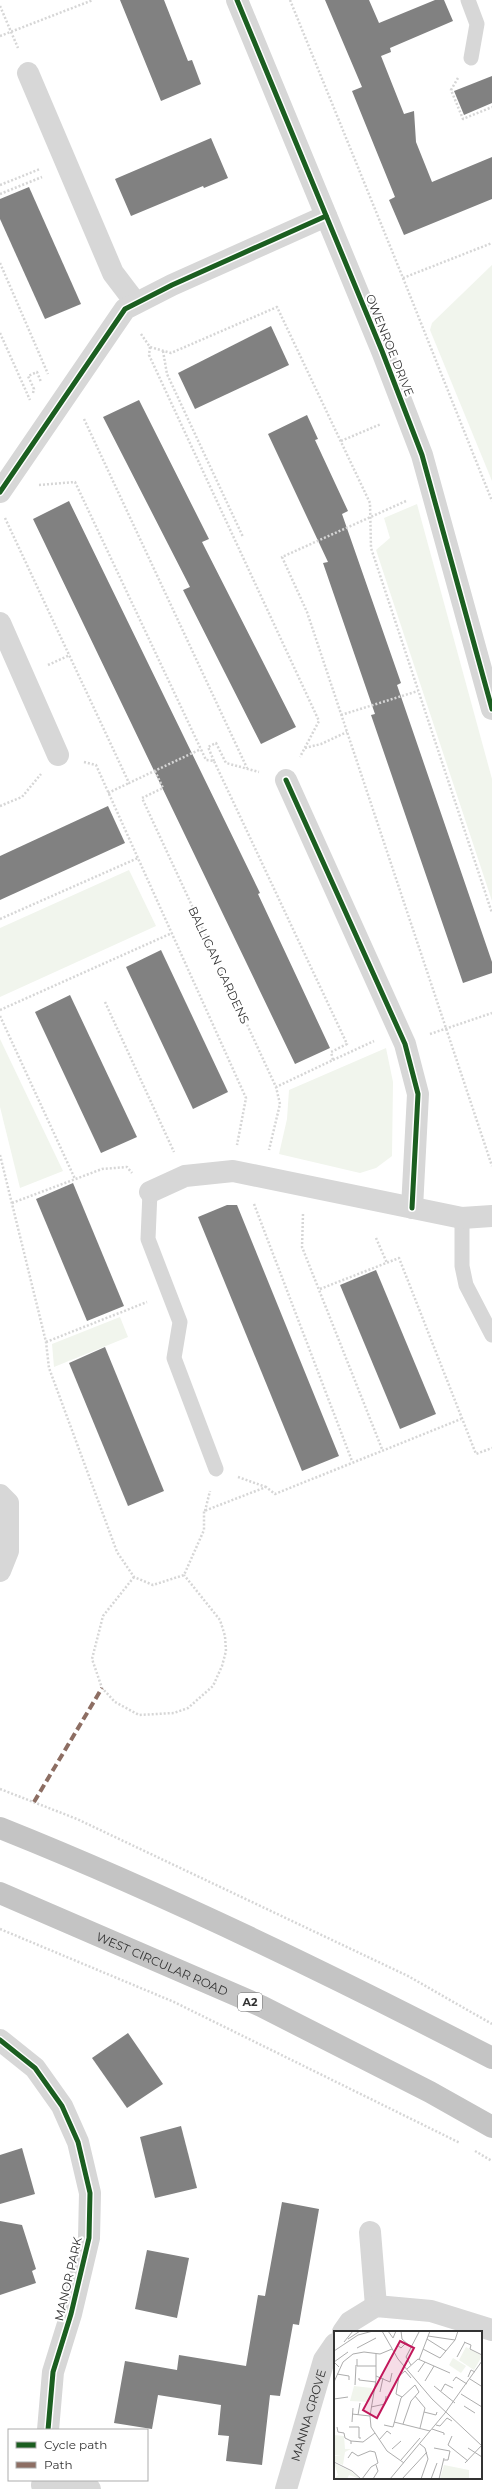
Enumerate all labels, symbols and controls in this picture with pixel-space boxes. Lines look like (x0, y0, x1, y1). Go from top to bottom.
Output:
street label: OWENROE DRIVE (363, 292, 417, 398)
street label: BALLIGAN GARDENS (185, 904, 253, 1026)
street label: WEST CIRCULAR ROAD (94, 1928, 231, 1998)
road number: A2 (238, 1993, 262, 2011)
street label: MANOR PARK (51, 2235, 85, 2322)
inset map (334, 2331, 482, 2479)
street label: MANNA GROVE (287, 2367, 328, 2463)
legend (8, 2429, 148, 2481)
text: Cycle path (44, 2437, 107, 2452)
text: Path (44, 2457, 73, 2472)

